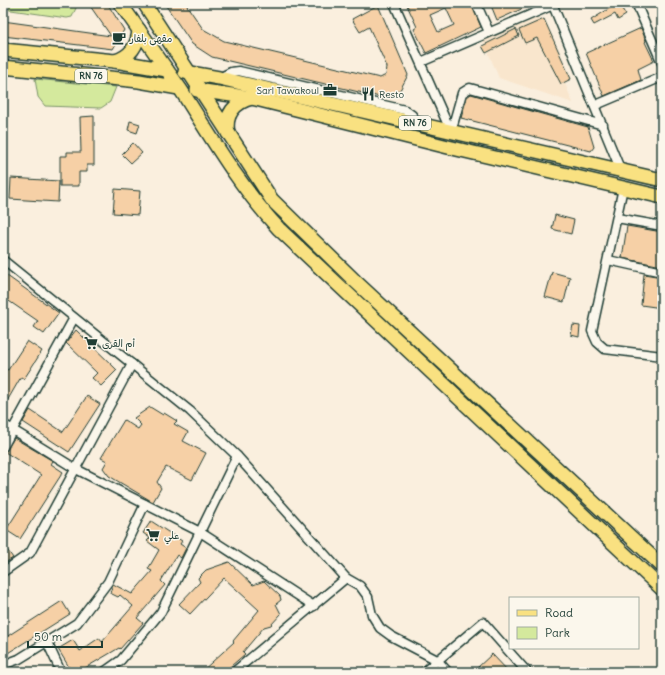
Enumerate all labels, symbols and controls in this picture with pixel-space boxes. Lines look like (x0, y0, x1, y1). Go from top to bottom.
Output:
cafe icon: مقهى بلفار (111, 30, 127, 46)
place label: مقهى بلفار (129, 32, 172, 46)
road number: RN 76 (75, 69, 107, 83)
office icon: Sarl Tawakoul (322, 82, 338, 98)
place label: Sarl Tawakoul (256, 84, 319, 97)
restaurant icon: Resto (360, 86, 376, 102)
place label: Resto (379, 88, 404, 101)
road number: RN 76 (399, 116, 431, 130)
supermarket icon: أم القرى (83, 335, 99, 351)
place label: أم القرى (102, 337, 136, 351)
supermarket icon: علي (145, 527, 161, 543)
place label: علي (164, 529, 180, 545)
legend (509, 597, 639, 649)
text: Road (545, 605, 573, 620)
scale bar (28, 623, 102, 649)
text: Park (545, 625, 570, 640)
text: 50 m (34, 629, 63, 644)

